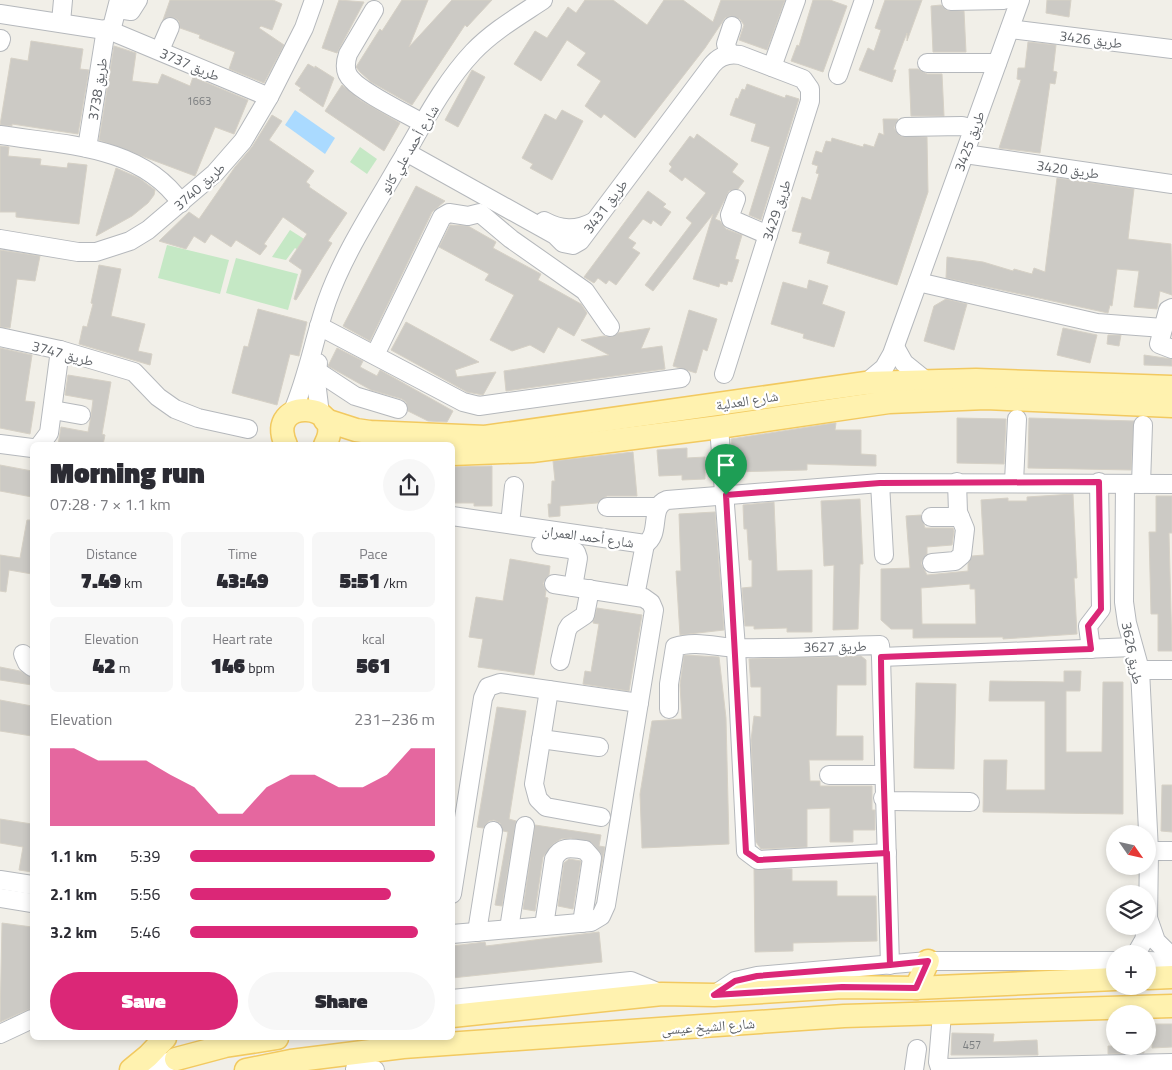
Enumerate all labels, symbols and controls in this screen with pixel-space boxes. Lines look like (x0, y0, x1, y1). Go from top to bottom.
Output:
street label: طريق 3426 (1058, 25, 1124, 53)
street label: طريق 3737 (157, 42, 223, 86)
street label: طريق 3738 (82, 56, 112, 122)
house number: 1663 (187, 93, 211, 109)
street label: شارع أحمد علي كانو (374, 101, 445, 198)
street label: طريق 3425 (948, 108, 990, 174)
street label: طريق 3420 (1035, 154, 1101, 184)
street label: طريق 3740 (169, 157, 229, 215)
street label: طريق 3431 (578, 174, 632, 238)
street label: طريق 3429 (756, 177, 796, 243)
street label: طريق 3747 (30, 335, 96, 371)
street label: شارع العدلية (714, 385, 780, 415)
pin (705, 444, 747, 495)
text: Morning run (50, 451, 205, 494)
icon: arrive (712, 451, 740, 479)
button: share (383, 459, 435, 511)
text: 07:28 · 7 × 1.1 km (50, 492, 171, 516)
street label: شارع أحمد العمران (541, 519, 635, 553)
text: Distance (86, 543, 137, 564)
text: Time (228, 543, 257, 564)
text: Pace (359, 543, 388, 564)
text: 7.49 (80, 564, 121, 596)
text: 43:49 (216, 564, 269, 596)
text: 5:51 (340, 564, 380, 596)
text: km (121, 572, 143, 593)
text: /km (380, 572, 407, 593)
street label: طريق 3626 (1117, 620, 1149, 686)
text: Elevation (84, 628, 139, 649)
text: Heart rate (212, 628, 273, 649)
text: kcal (362, 628, 385, 649)
street label: طريق 3627 (803, 635, 867, 657)
text: 42 (93, 649, 116, 681)
text: 146 (210, 649, 245, 681)
text: 561 (356, 649, 391, 681)
text: m (116, 657, 130, 678)
text: bpm (245, 657, 275, 678)
text: Elevation (50, 707, 112, 731)
text: 231–236 m (354, 707, 435, 731)
north arrow (1106, 825, 1156, 875)
map controls (1106, 825, 1156, 1055)
text: 1.1 km (50, 844, 97, 868)
text: 5:39 (130, 844, 160, 868)
text: 2.1 km (50, 882, 97, 906)
text: 5:56 (130, 882, 160, 906)
button: layers (1106, 885, 1156, 935)
text: 3.2 km (50, 920, 97, 944)
text: 5:46 (130, 920, 160, 944)
button: + (1106, 945, 1156, 995)
button: Save (50, 972, 238, 1030)
button: Share (248, 972, 435, 1030)
button: − (1106, 1005, 1156, 1055)
street label: شارع الشيخ عيسى (661, 1012, 755, 1040)
house number: 457 (963, 1037, 981, 1053)

